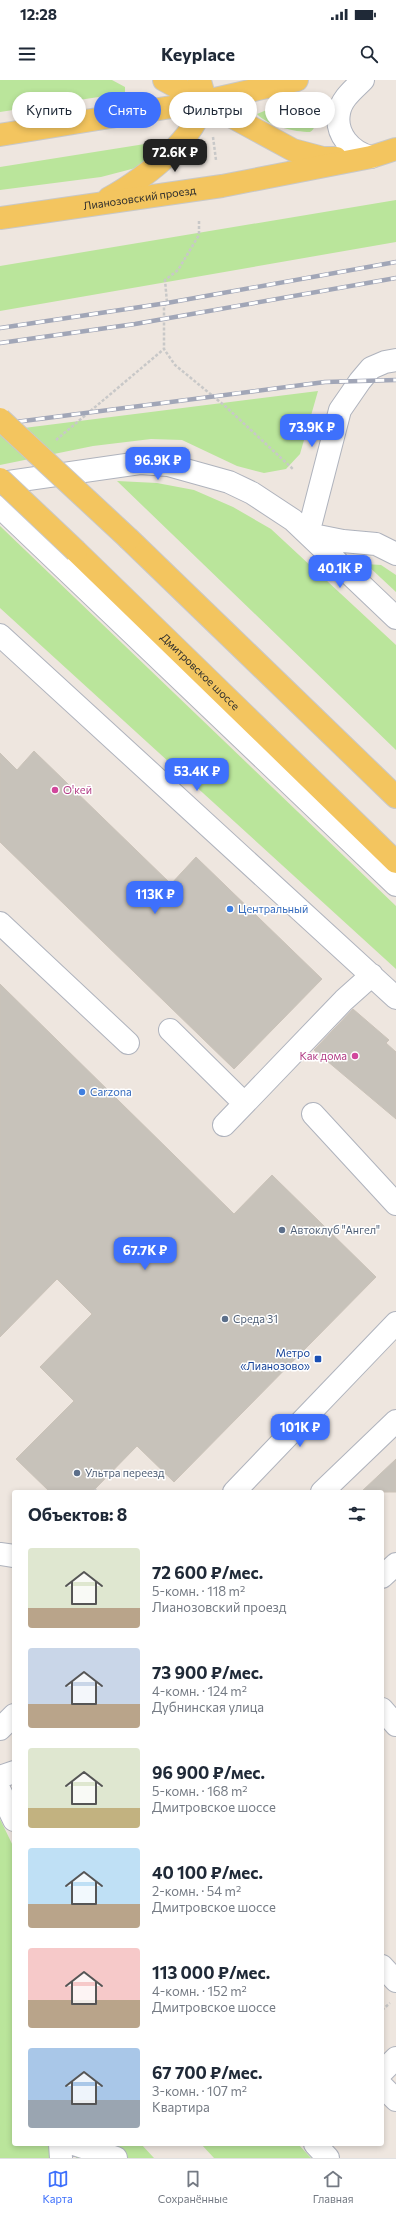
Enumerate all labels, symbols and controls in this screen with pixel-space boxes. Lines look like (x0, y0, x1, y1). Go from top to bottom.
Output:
text: 12:28 (20, 5, 57, 23)
icon: menu (16, 43, 38, 65)
text: Keyplace (161, 43, 235, 65)
icon: search (358, 43, 380, 65)
chip: Купить (12, 92, 86, 128)
chip: Снять (94, 92, 161, 128)
chip: Фильтры (169, 92, 257, 128)
chip: Новое (265, 92, 335, 128)
pin: 72.6K ₽ (138, 139, 212, 173)
text: 72.6K ₽ (152, 144, 198, 160)
street label: Лианозовский проезд (82, 183, 197, 212)
pin: 73.9K ₽ (275, 414, 349, 448)
text: 73.9K ₽ (289, 419, 335, 435)
pin: 96.9K ₽ (121, 447, 195, 481)
text: 96.9K ₽ (134, 452, 182, 468)
pin: 40.1K ₽ (303, 555, 377, 589)
text: 40.1K ₽ (318, 560, 362, 576)
street label: Дмитровское шоссе (158, 630, 243, 713)
pin: 53.4K ₽ (160, 758, 234, 792)
text: 53.4K ₽ (174, 763, 220, 779)
place label: О'кей (63, 783, 92, 796)
marker: О'кей (50, 785, 60, 795)
pin: 113K ₽ (122, 881, 188, 915)
text: 113K ₽ (135, 886, 175, 902)
place label: Центральный (238, 902, 308, 915)
marker: Центральный (225, 904, 235, 914)
place label: Как дома (299, 1049, 347, 1062)
marker: Как дома (350, 1051, 360, 1061)
place label: Carzona (90, 1085, 132, 1098)
marker: Carzona (77, 1087, 87, 1097)
place label: Автоклуб "Ангел" (290, 1223, 380, 1236)
marker: Автоклуб "Ангел" (277, 1225, 287, 1235)
pin: 67.7K ₽ (108, 1237, 182, 1271)
text: 67.7K ₽ (123, 1242, 167, 1258)
place label: Среда 31 (233, 1312, 278, 1325)
marker: Среда 31 (220, 1314, 230, 1324)
place label: Метро «Лианозово» (240, 1346, 310, 1372)
marker: Метро «Лианозово» (313, 1354, 323, 1364)
pin: 101K ₽ (267, 1414, 333, 1448)
text: 101K ₽ (280, 1419, 320, 1435)
place label: Ультра переезд (85, 1466, 165, 1479)
marker: Ультра переезд (72, 1468, 82, 1478)
icon: filters (346, 1503, 368, 1525)
text: Объектов: 8 (28, 1504, 127, 1525)
text: 72 600 ₽/мес. (152, 1562, 263, 1583)
icon: home (60, 1564, 108, 1612)
text: 5-комн. · 118 m² (152, 1583, 245, 1599)
text: Лианозовский проезд (152, 1599, 286, 1615)
text: 73 900 ₽/мес. (152, 1662, 263, 1683)
icon: home (60, 1664, 108, 1712)
text: 4-комн. · 124 m² (152, 1683, 247, 1699)
text: Дубнинская улица (152, 1699, 264, 1715)
text: 96 900 ₽/мес. (152, 1762, 265, 1783)
icon: home (60, 1764, 108, 1812)
text: 5-комн. · 168 m² (152, 1783, 248, 1799)
text: Дмитровское шоссе (152, 1799, 276, 1815)
text: 40 100 ₽/мес. (152, 1862, 263, 1883)
icon: home (60, 1864, 108, 1912)
text: 2-комн. · 54 m² (152, 1883, 241, 1899)
text: Дмитровское шоссе (152, 1899, 276, 1915)
text: 113 000 ₽/мес. (152, 1962, 270, 1983)
icon: home (60, 1964, 108, 2012)
text: 4-комн. · 152 m² (152, 1983, 247, 1999)
text: Дмитровское шоссе (152, 1999, 276, 2015)
text: 67 700 ₽/мес. (152, 2062, 263, 2083)
icon: home (60, 2064, 108, 2112)
text: 3-комн. · 107 m² (152, 2083, 247, 2099)
text: Квартира (152, 2099, 210, 2115)
tab: Карта (42, 2168, 73, 2205)
tab: Сохранённые (158, 2168, 228, 2205)
tab: Главная (313, 2168, 354, 2205)

